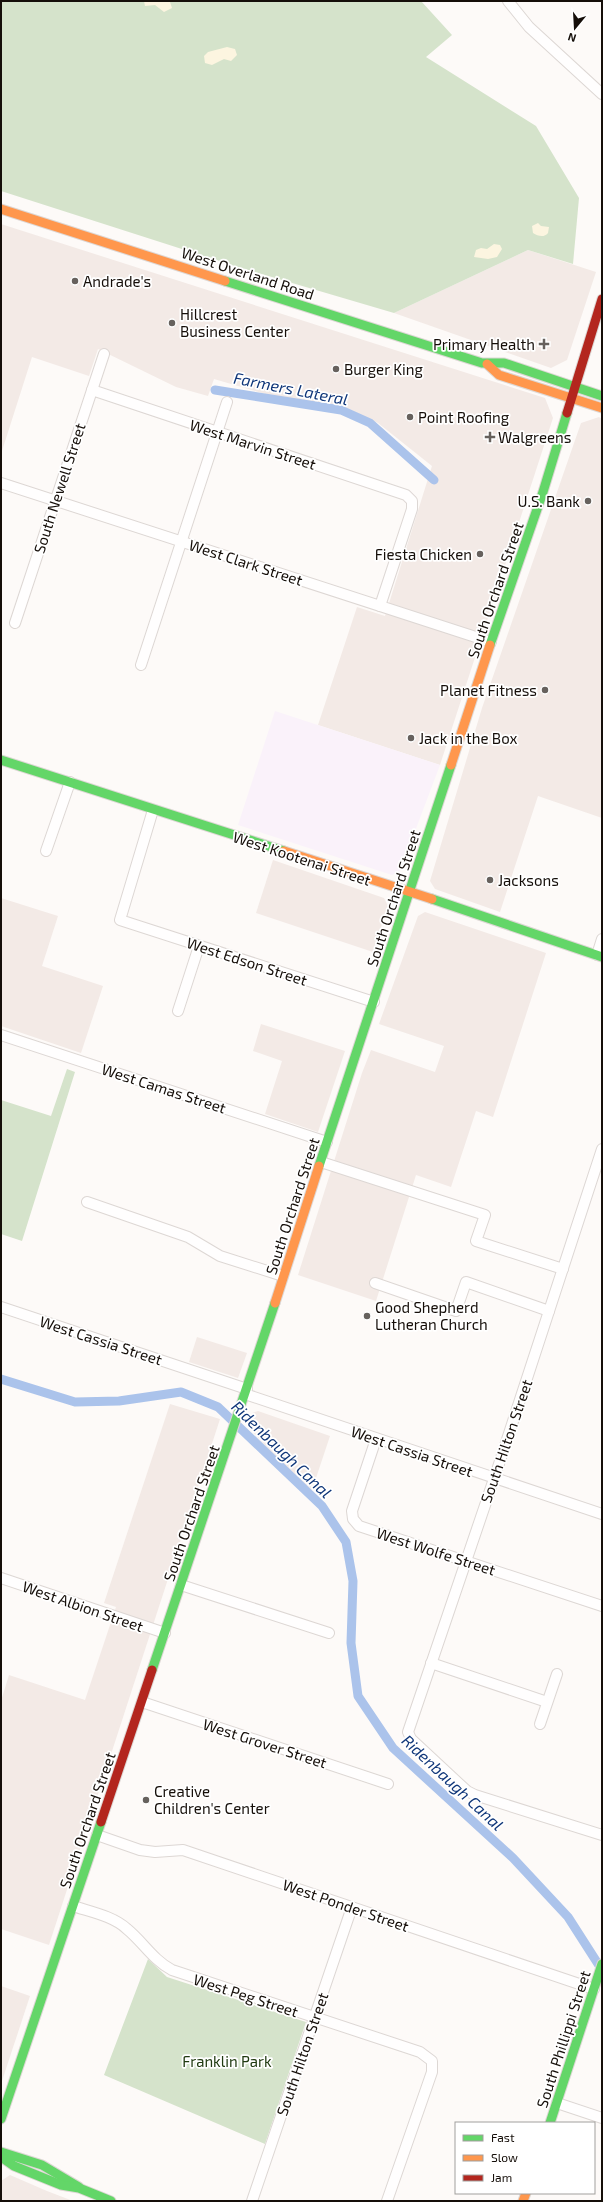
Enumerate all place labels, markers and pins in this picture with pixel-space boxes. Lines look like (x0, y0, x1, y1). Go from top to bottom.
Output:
place label: Andrade's (83, 272, 151, 290)
marker: Andrade's (70, 276, 80, 286)
place label: Hillcrest Business Center (180, 305, 290, 340)
marker: Hillcrest Business Center (167, 318, 177, 328)
place label: Primary Health (433, 335, 535, 353)
marker: Primary Health (538, 338, 550, 350)
place label: Burger King (344, 360, 424, 378)
marker: Burger King (331, 364, 341, 374)
place label: Point Roofing (418, 408, 510, 426)
marker: Point Roofing (405, 412, 415, 422)
place label: Walgreens (498, 428, 571, 446)
marker: Walgreens (485, 432, 495, 442)
place label: U.S. Bank (518, 492, 580, 510)
marker: U.S. Bank (583, 496, 593, 506)
place label: Fiesta Chicken (375, 545, 472, 563)
marker: Fiesta Chicken (475, 549, 485, 559)
place label: Planet Fitness (440, 681, 537, 699)
marker: Planet Fitness (540, 685, 550, 695)
place label: Jack in the Box (419, 729, 517, 747)
marker: Jack in the Box (406, 733, 416, 743)
place label: Jacksons (498, 871, 559, 889)
marker: Jacksons (485, 875, 495, 885)
place label: Good Shepherd Lutheran Church (375, 1298, 488, 1333)
marker: Good Shepherd Lutheran Church (362, 1311, 372, 1321)
place label: Creative Children's Center (154, 1782, 270, 1817)
marker: Creative Children's Center (141, 1795, 151, 1805)

